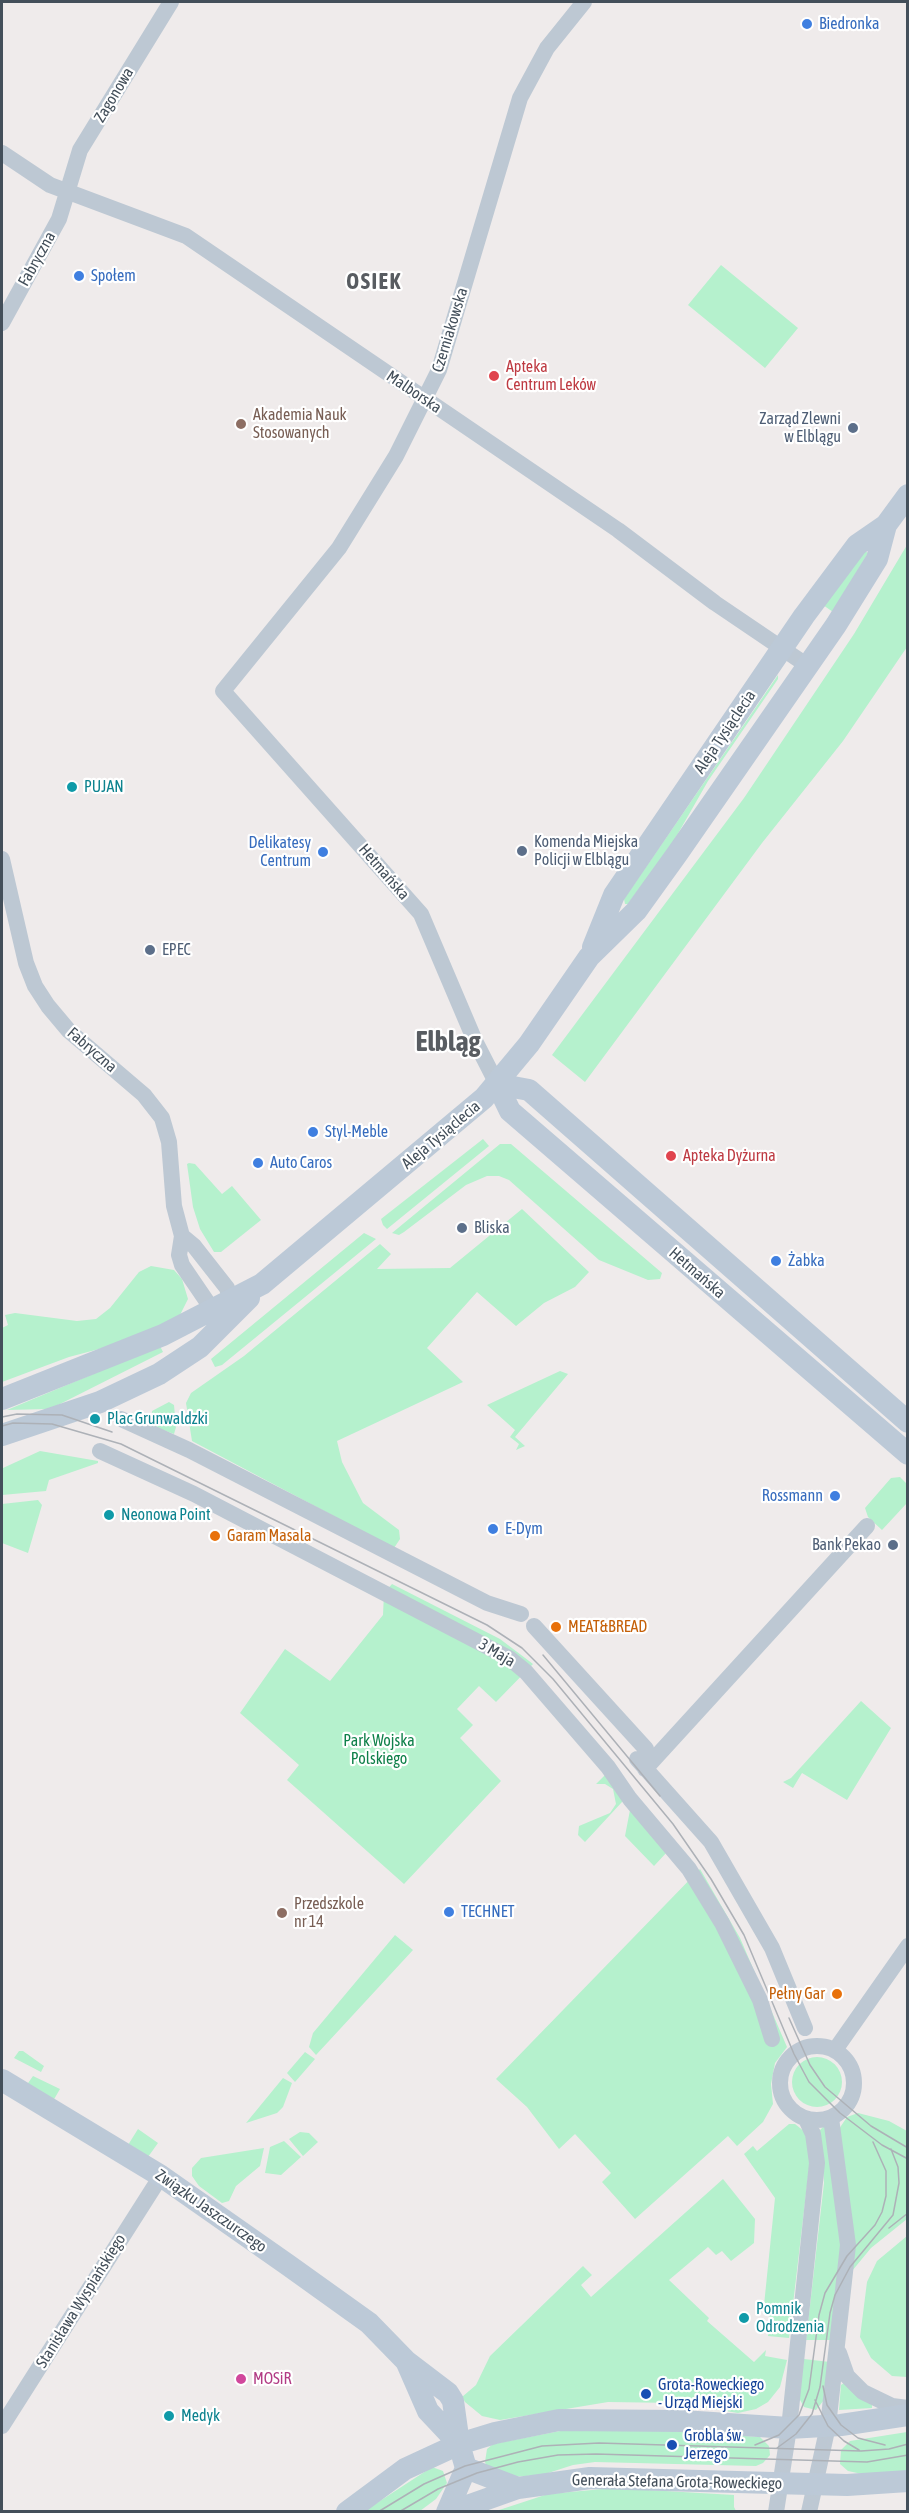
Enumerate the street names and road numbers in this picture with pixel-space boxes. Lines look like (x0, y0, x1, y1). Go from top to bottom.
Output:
street label: Zagonowa (90, 64, 138, 126)
street label: Fabryczna (14, 228, 60, 290)
street label: Czerniakowska (428, 285, 472, 375)
street label: Malborska (383, 367, 445, 417)
street label: Aleja Tysiąclecia (690, 687, 760, 777)
street label: Hetmańska (354, 840, 414, 904)
street label: Fabryczna (63, 1023, 121, 1077)
street label: Aleja Tysiąclecia (398, 1097, 484, 1173)
street label: Hetmańska (665, 1243, 729, 1303)
street label: 3 Maja (475, 1635, 519, 1671)
street label: Związku Jaszczurczego (152, 2165, 270, 2257)
street label: Stanisława Wyspiańskiego (32, 2231, 130, 2371)
street label: Generała Stefana Grota-Roweckiego (572, 2471, 782, 2493)

